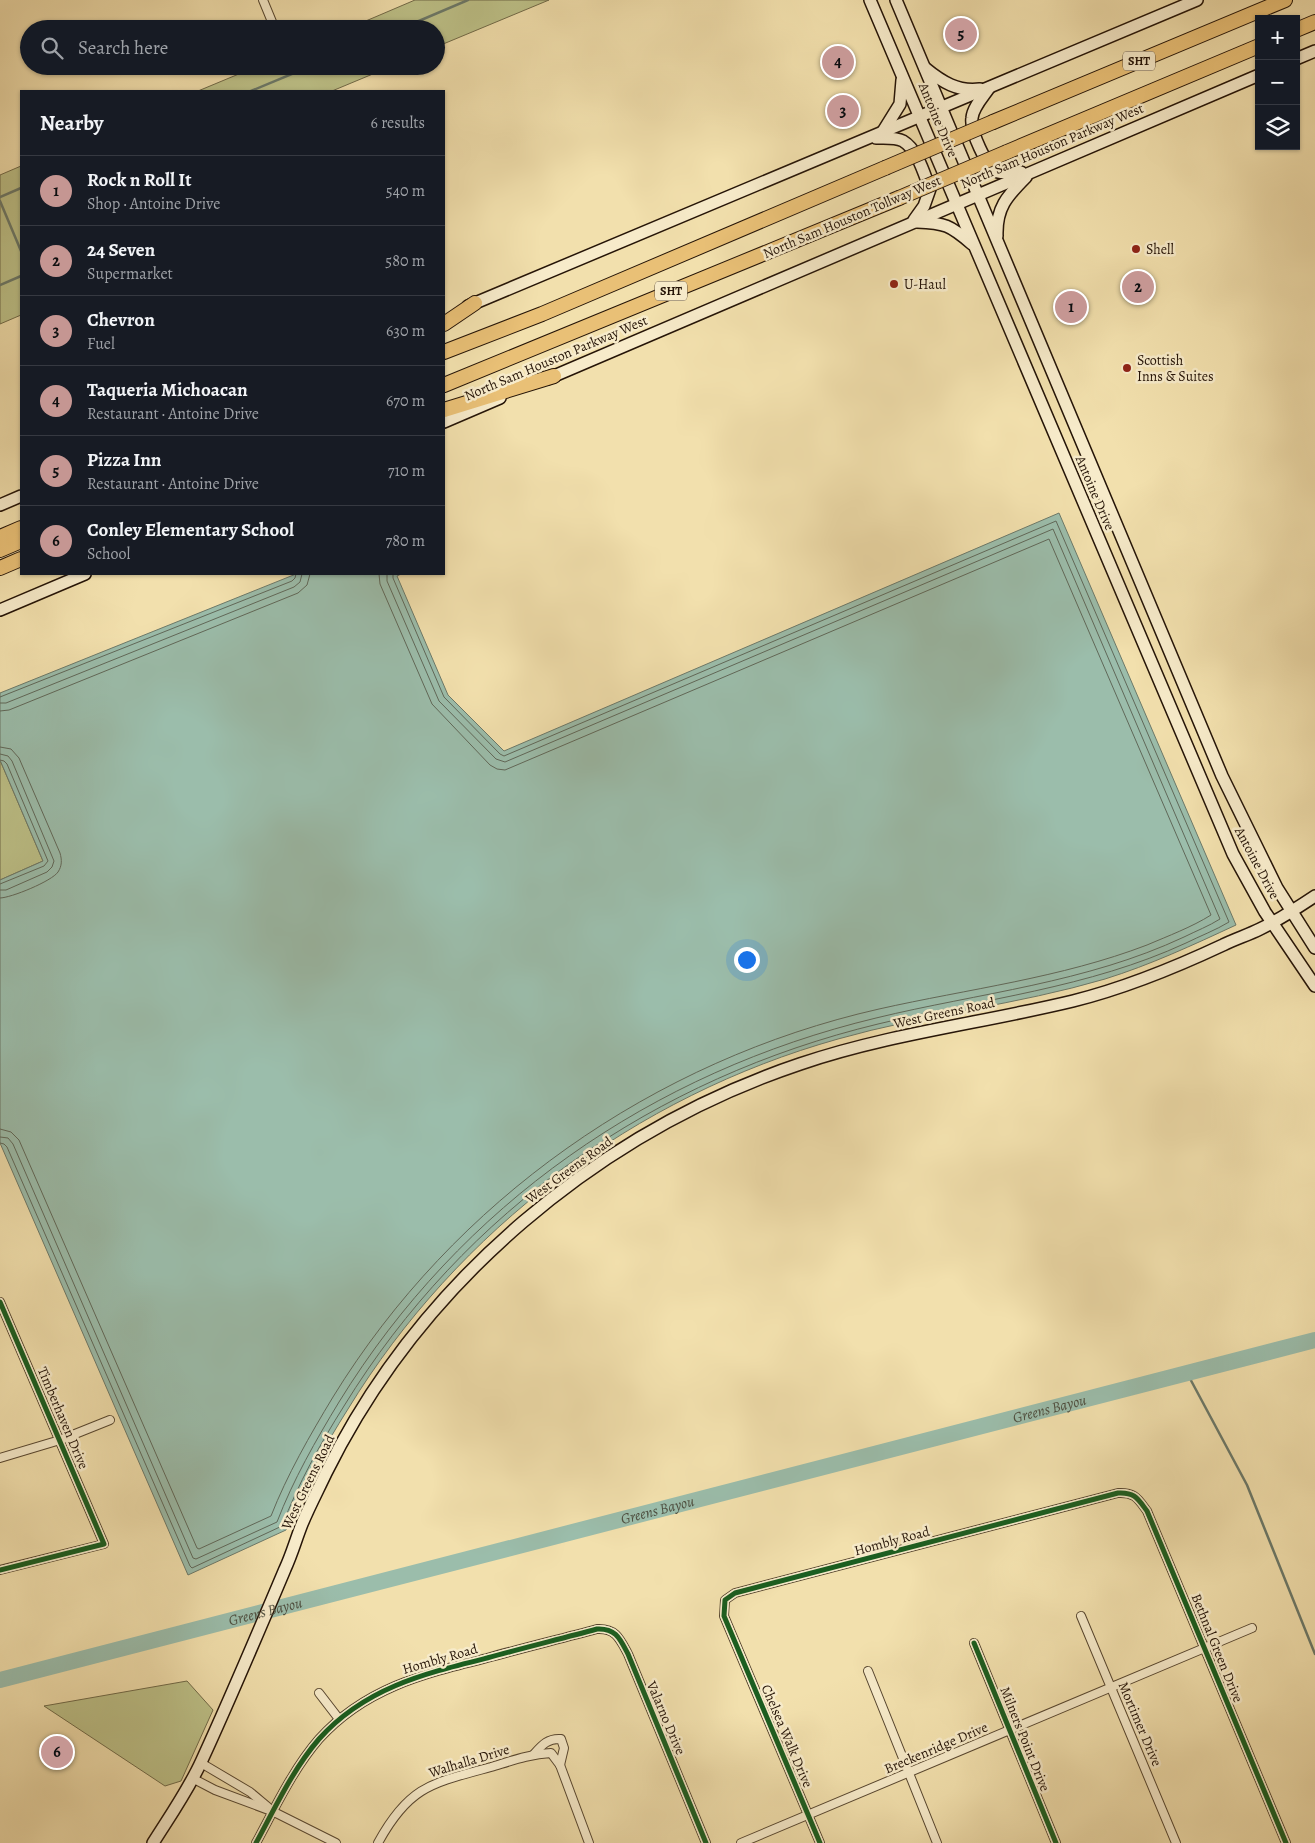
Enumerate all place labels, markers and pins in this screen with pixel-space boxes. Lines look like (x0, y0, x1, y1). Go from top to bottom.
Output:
pin: 5 (945, 15, 977, 53)
pin: 4 (822, 43, 854, 81)
pin: 3 (827, 92, 859, 130)
place label: Shell (1146, 240, 1174, 259)
marker: Shell (1130, 243, 1142, 255)
pin: 2 (1122, 268, 1154, 306)
place label: U-Haul (904, 275, 946, 294)
marker: U-Haul (888, 278, 900, 290)
pin: 1 (1055, 288, 1087, 326)
place label: Scottish Inns & Suites (1137, 351, 1214, 386)
marker: Scottish Inns & Suites (1121, 362, 1133, 374)
pin: 6 (41, 1733, 73, 1771)

